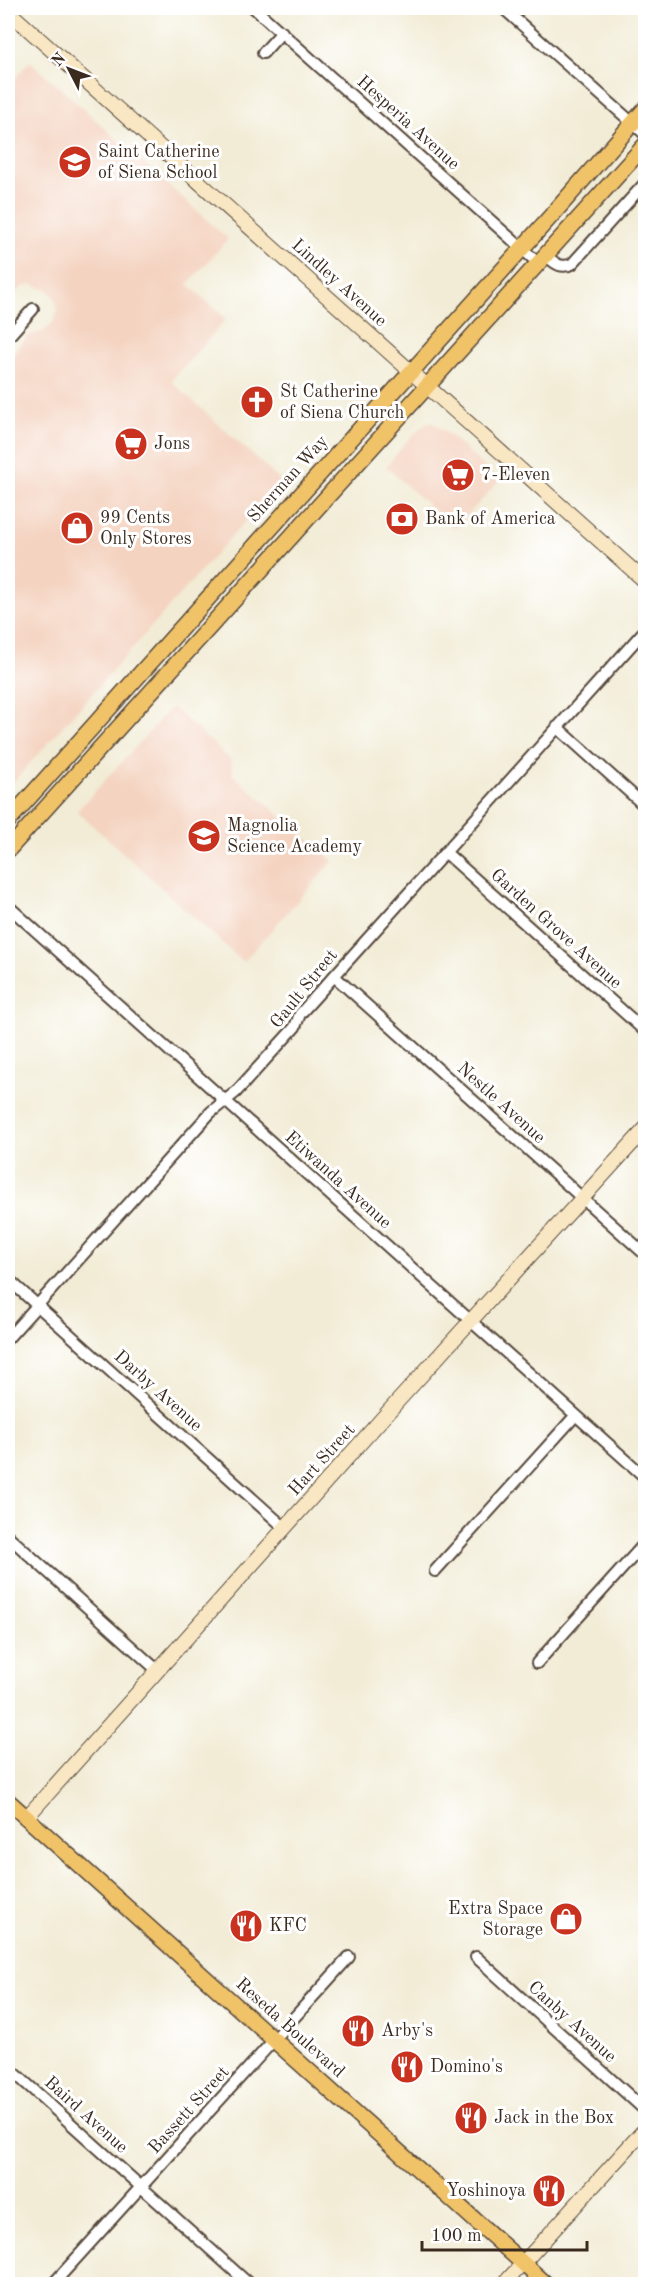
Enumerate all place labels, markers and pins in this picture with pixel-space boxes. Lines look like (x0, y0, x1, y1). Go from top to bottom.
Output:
place label: Saint Catherine of Siena School (98, 143, 220, 182)
school or university icon: Saint Catherine of Siena School (57, 144, 93, 180)
place label: St Catherine of Siena Church (280, 383, 405, 422)
church icon: St Catherine of Siena Church (239, 384, 275, 420)
supermarket icon: Jons (113, 426, 149, 462)
place label: Jons (154, 435, 190, 453)
supermarket icon: 7-Eleven (440, 457, 476, 493)
place label: 7-Eleven (481, 466, 551, 484)
bank icon: Bank of America (384, 501, 420, 537)
place label: 99 Cents Only Stores (100, 509, 192, 548)
shop icon: 99 Cents Only Stores (59, 510, 95, 546)
place label: Bank of America (425, 510, 556, 528)
place label: Magnolia Science Academy (227, 817, 362, 856)
school or university icon: Magnolia Science Academy (186, 818, 222, 854)
place label: Extra Space Storage (448, 1900, 543, 1939)
shop icon: Extra Space Storage (548, 1901, 584, 1937)
restaurant icon: KFC (228, 1908, 264, 1944)
place label: KFC (269, 1917, 307, 1935)
restaurant icon: Arby's (340, 2013, 376, 2049)
place label: Arby's (381, 2022, 433, 2040)
restaurant icon: Domino's (389, 2049, 425, 2085)
place label: Domino's (430, 2058, 503, 2076)
restaurant icon: Jack in the Box (453, 2100, 489, 2136)
place label: Jack in the Box (494, 2109, 614, 2127)
restaurant icon: Yoshinoya (531, 2173, 567, 2209)
place label: Yoshinoya (446, 2182, 526, 2200)

